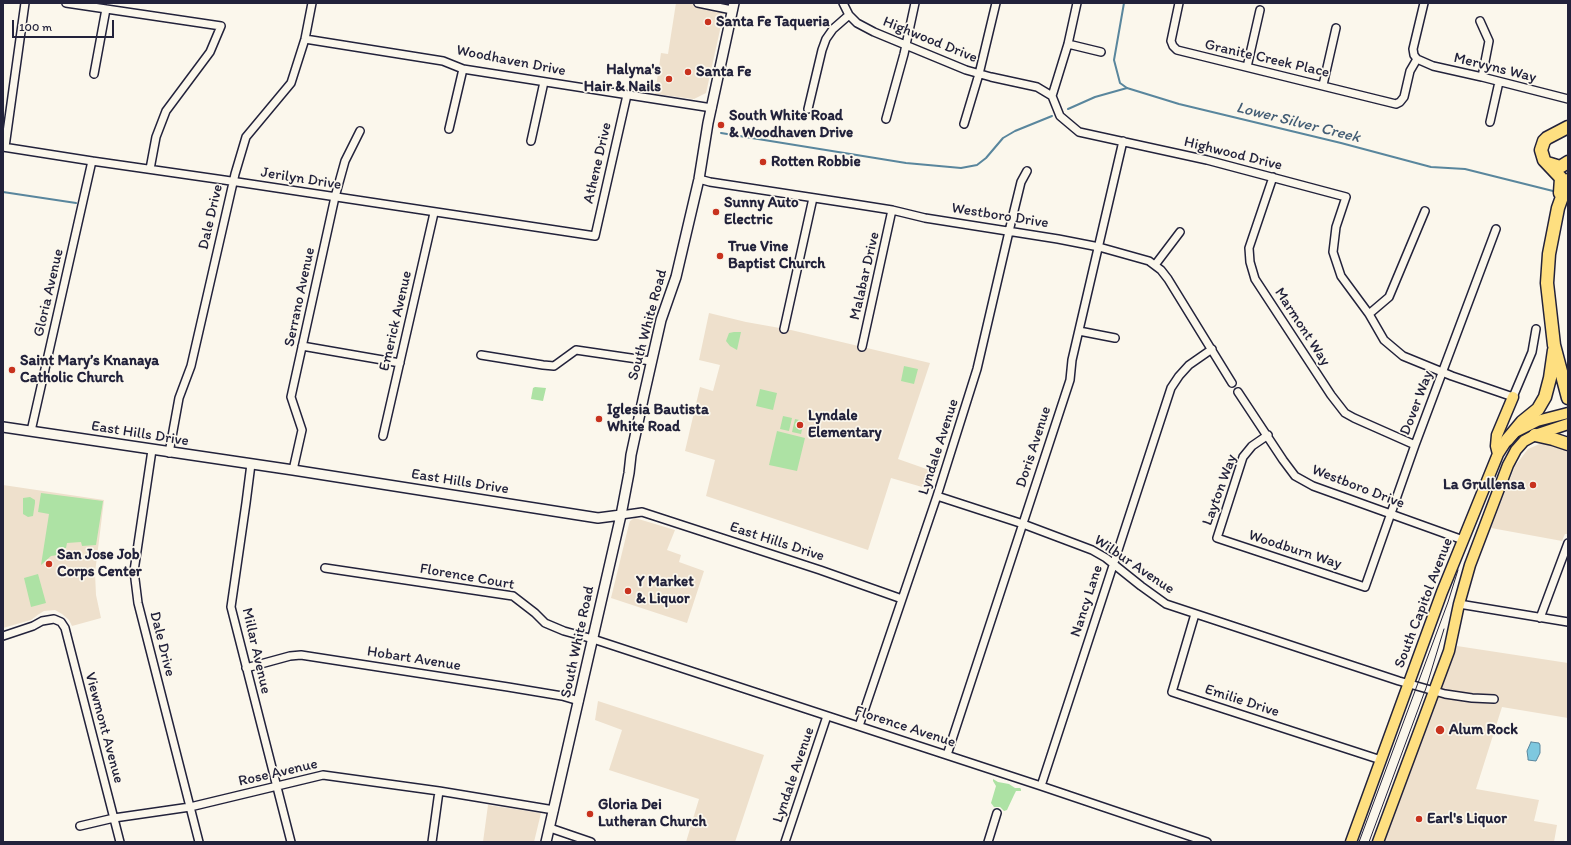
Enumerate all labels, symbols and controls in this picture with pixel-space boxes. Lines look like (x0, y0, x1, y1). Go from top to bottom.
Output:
scale bar (14, 12, 116, 38)
place label: Santa Fe Taqueria (716, 13, 830, 31)
street label: Highwood Drive (880, 13, 980, 67)
marker: Santa Fe Taqueria (703, 17, 713, 27)
text: 100 m (19, 20, 52, 34)
street label: Granite Creek Place (1203, 36, 1331, 82)
street label: Woodhaven Drive (455, 42, 567, 80)
street label: Mervyns Way (1452, 49, 1538, 87)
place label: Halyna's Hair & Nails (584, 61, 661, 96)
place label: Santa Fe (696, 63, 751, 81)
marker: Santa Fe (683, 67, 693, 77)
marker: Halyna's Hair & Nails (664, 74, 674, 84)
water label: Lower Silver Creek (1234, 98, 1362, 148)
place label: South White Road & Woodhaven Drive (729, 107, 853, 142)
marker: South White Road & Woodhaven Drive (716, 120, 726, 130)
street label: Athene Drive (580, 121, 616, 205)
street label: Highwood Drive (1182, 133, 1284, 175)
place label: Rotten Robbie (771, 153, 861, 171)
marker: Rotten Robbie (758, 157, 768, 167)
street label: Jerilyn Drive (259, 164, 343, 194)
street label: Dale Drive (195, 183, 227, 251)
place label: Sunny Auto Electric (724, 194, 799, 229)
street label: Westboro Drive (950, 199, 1050, 233)
marker: Sunny Auto Electric (711, 207, 721, 217)
street label: Malabar Drive (846, 230, 884, 322)
place label: True Vine Baptist Church (728, 238, 825, 273)
street label: Serrano Avenue (281, 246, 319, 348)
street label: Gloria Avenue (30, 247, 68, 339)
marker: True Vine Baptist Church (715, 251, 725, 261)
street label: South White Road (625, 268, 671, 382)
street label: Emerick Avenue (376, 269, 416, 373)
street label: Marmont Way (1270, 284, 1334, 370)
place label: Saint Mary’s Knanaya Catholic Church (20, 352, 159, 387)
marker: Saint Mary’s Knanaya Catholic Church (7, 365, 17, 375)
street label: Dover Way (1396, 368, 1438, 438)
street label: Lyndale Avenue (915, 397, 963, 497)
place label: Iglesia Bautista White Road (607, 401, 709, 436)
street label: Doris Avenue (1012, 404, 1056, 490)
place label: Lyndale Elementary (808, 407, 882, 442)
marker: Iglesia Bautista White Road (594, 414, 604, 424)
street label: East Hills Drive (90, 417, 190, 451)
marker: Lyndale Elementary (795, 420, 805, 430)
street label: Layton Way (1199, 452, 1241, 528)
street label: Westboro Drive (1309, 461, 1407, 513)
street label: East Hills Drive (410, 465, 510, 499)
place label: La Grullensa (1443, 476, 1525, 494)
marker: La Grullensa (1528, 480, 1538, 490)
street label: East Hills Drive (727, 518, 827, 566)
street label: Woodburn Way (1246, 526, 1344, 574)
street label: Wilbur Avenue (1090, 531, 1178, 599)
street label: South Capitol Avenue (1391, 535, 1457, 671)
place label: San Jose Job Corps Center (57, 546, 142, 581)
marker: San Jose Job Corps Center (44, 559, 54, 569)
street label: Florence Court (418, 560, 516, 594)
street label: Nancy Lane (1067, 563, 1107, 639)
place label: Y Market & Liquor (636, 573, 694, 608)
street label: South White Road (557, 584, 599, 700)
marker: Y Market & Liquor (623, 586, 633, 596)
street label: Millar Avenue (237, 606, 275, 696)
street label: Dale Drive (145, 610, 179, 678)
street label: Hobart Avenue (366, 643, 462, 675)
street label: Viewmont Avenue (81, 671, 127, 785)
street label: Emilie Drive (1202, 681, 1282, 721)
street label: Florence Avenue (852, 702, 958, 752)
place label: Alum Rock (1449, 721, 1518, 739)
marker: Alum Rock (1434, 724, 1446, 736)
street label: Lyndale Avenue (769, 725, 819, 825)
street label: Rose Avenue (237, 755, 319, 791)
place label: Gloria Dei Lutheran Church (598, 796, 707, 831)
marker: Gloria Dei Lutheran Church (585, 809, 595, 819)
place label: Earl's Liquor (1427, 810, 1507, 828)
marker: Earl's Liquor (1414, 814, 1424, 824)

